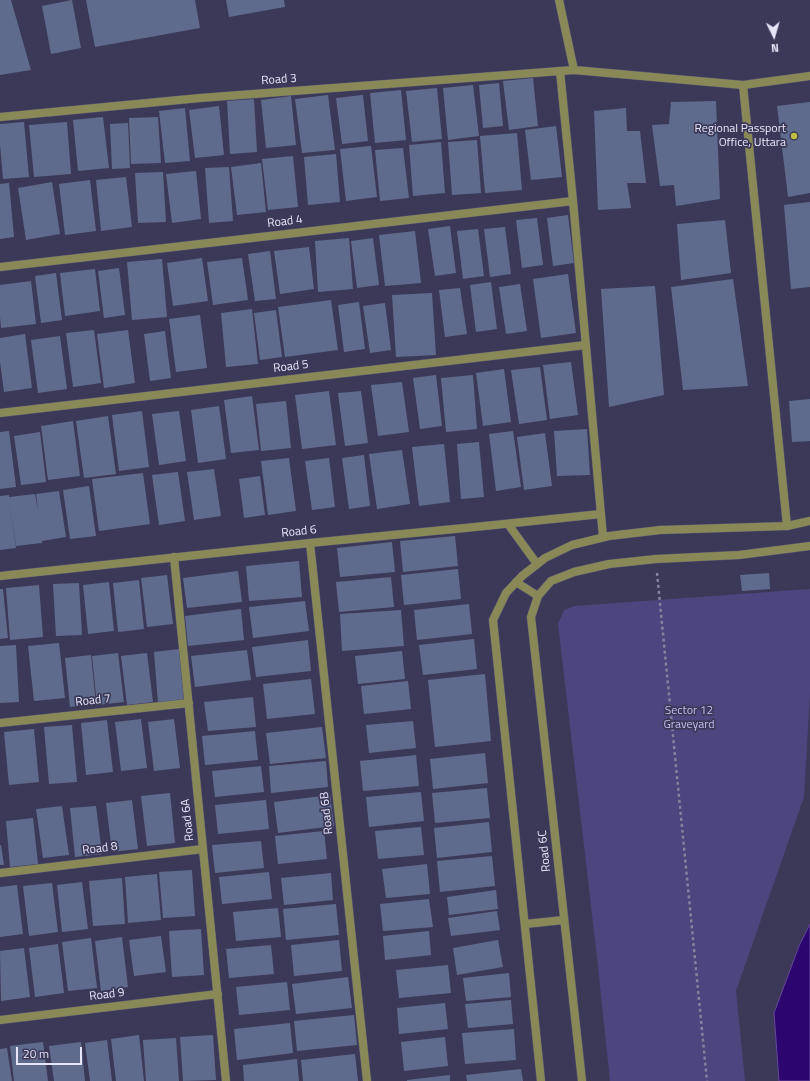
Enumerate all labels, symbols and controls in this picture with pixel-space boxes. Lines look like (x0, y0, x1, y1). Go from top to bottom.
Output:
north arrow (754, 16, 794, 56)
text: N (771, 40, 780, 56)
street label: Road 3 (261, 72, 297, 88)
place label: Regional Passport Office, Uttara (694, 122, 786, 150)
marker: Regional Passport Office, Uttara (789, 131, 799, 141)
street label: Road 4 (267, 213, 303, 231)
street label: Road 5 (273, 358, 309, 376)
street label: Road 6 (281, 523, 317, 541)
street label: Road 7 (75, 692, 111, 710)
park label: Sector 12 Graveyard (663, 704, 715, 732)
street label: Road 6B (318, 791, 336, 835)
street label: Road 6A (179, 798, 197, 842)
street label: Road 6C (536, 829, 554, 873)
street label: Road 8 (82, 840, 118, 858)
street label: Road 9 (89, 986, 125, 1004)
scale bar (18, 1039, 84, 1065)
text: 20 m (23, 1044, 49, 1063)

